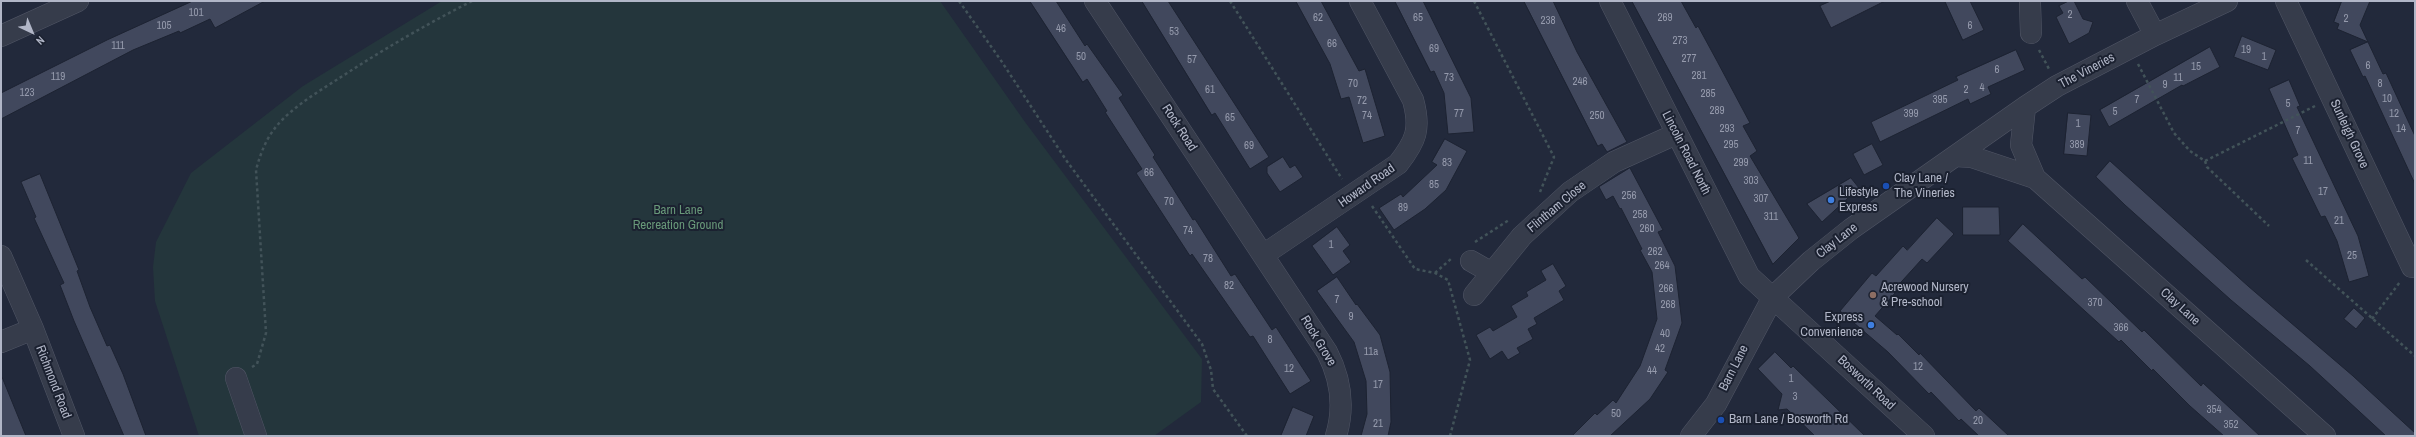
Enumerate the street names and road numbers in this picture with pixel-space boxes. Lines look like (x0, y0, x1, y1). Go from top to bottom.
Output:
street label: The Vineries (2056, 50, 2118, 92)
street label: Sunleigh Grove (2326, 97, 2372, 171)
street label: Rock Road (1158, 102, 1200, 154)
street label: Lincoln Road North (1658, 109, 1714, 197)
street label: Howard Road (1336, 161, 1398, 211)
street label: Flintham Close (1525, 178, 1589, 236)
street label: Clay Lane (1813, 220, 1861, 262)
street label: Clay Lane (2157, 285, 2203, 329)
street label: Rock Grove (1297, 313, 1339, 369)
street label: Richmond Road (32, 343, 74, 421)
street label: Barn Lane (1716, 343, 1752, 393)
street label: Bosworth Road (1834, 352, 1898, 414)

